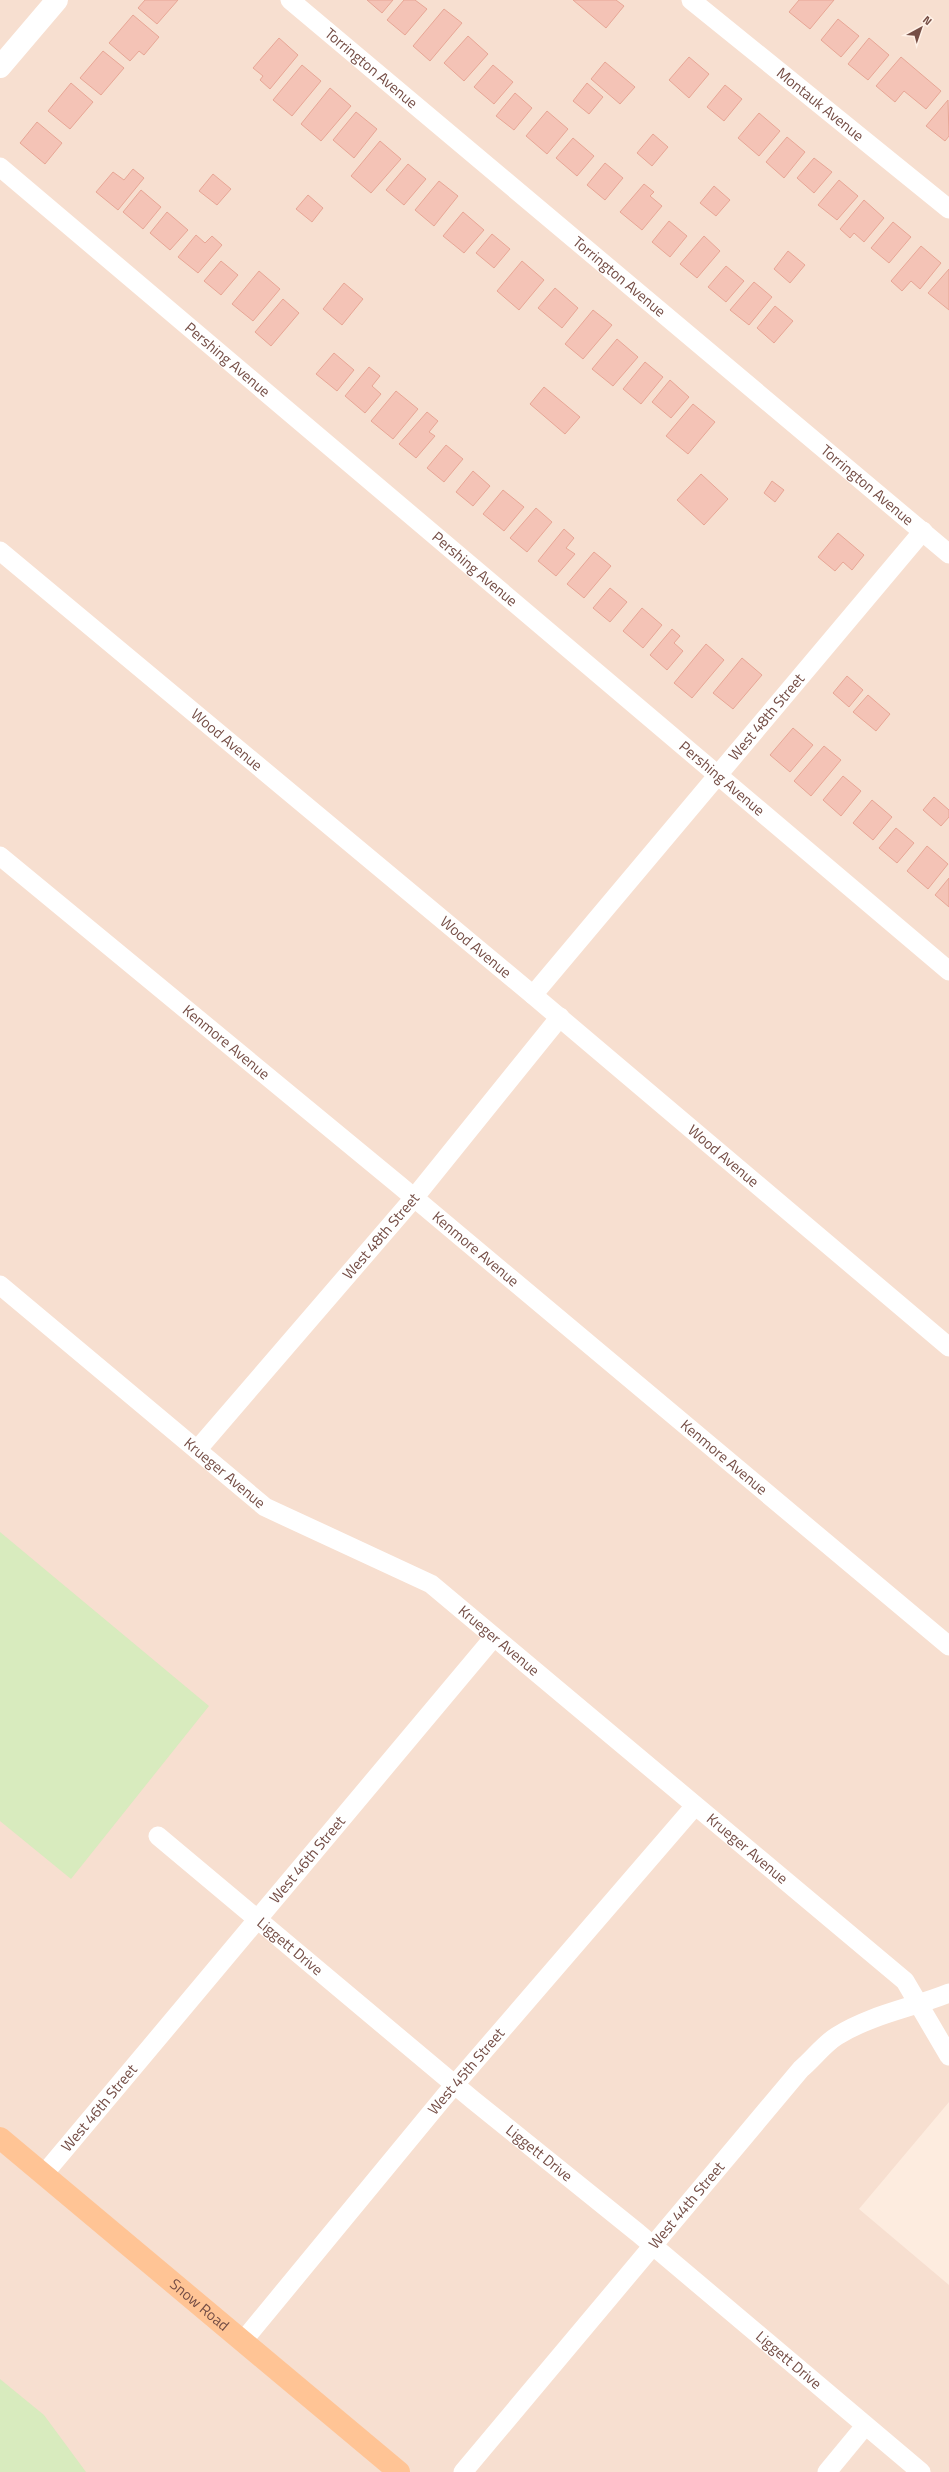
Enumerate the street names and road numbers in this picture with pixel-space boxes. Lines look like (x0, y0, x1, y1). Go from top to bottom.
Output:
street label: Torrington Avenue (320, 22, 423, 114)
street label: Montauk Avenue (772, 62, 869, 147)
street label: Torrington Avenue (568, 230, 671, 322)
street label: Pershing Avenue (180, 316, 276, 402)
street label: Torrington Avenue (816, 439, 919, 531)
street label: Pershing Avenue (427, 526, 523, 612)
street label: West 48th Street (723, 667, 810, 766)
street label: Wood Avenue (186, 703, 268, 776)
street label: Pershing Avenue (674, 735, 770, 821)
street label: Wood Avenue (435, 910, 517, 983)
street label: Kenmore Avenue (178, 999, 275, 1085)
street label: Wood Avenue (683, 1119, 764, 1193)
street label: West 48th Street (337, 1187, 425, 1285)
street label: Kenmore Avenue (427, 1205, 524, 1292)
street label: Kenmore Avenue (676, 1414, 773, 1500)
street label: Krueger Avenue (179, 1432, 271, 1514)
street label: Krueger Avenue (453, 1599, 545, 1681)
street label: Krueger Avenue (702, 1807, 793, 1889)
street label: West 46th Street (263, 1810, 351, 1908)
street label: Liggett Drive (252, 1912, 328, 1981)
street label: West 45th Street (422, 2022, 510, 2120)
street label: West 46th Street (55, 2058, 143, 2157)
street label: Liggett Drive (501, 2119, 578, 2187)
street label: West 44th Street (643, 2156, 730, 2254)
street label: Snow Road (165, 2273, 234, 2336)
street label: Liggett Drive (751, 2325, 827, 2394)

